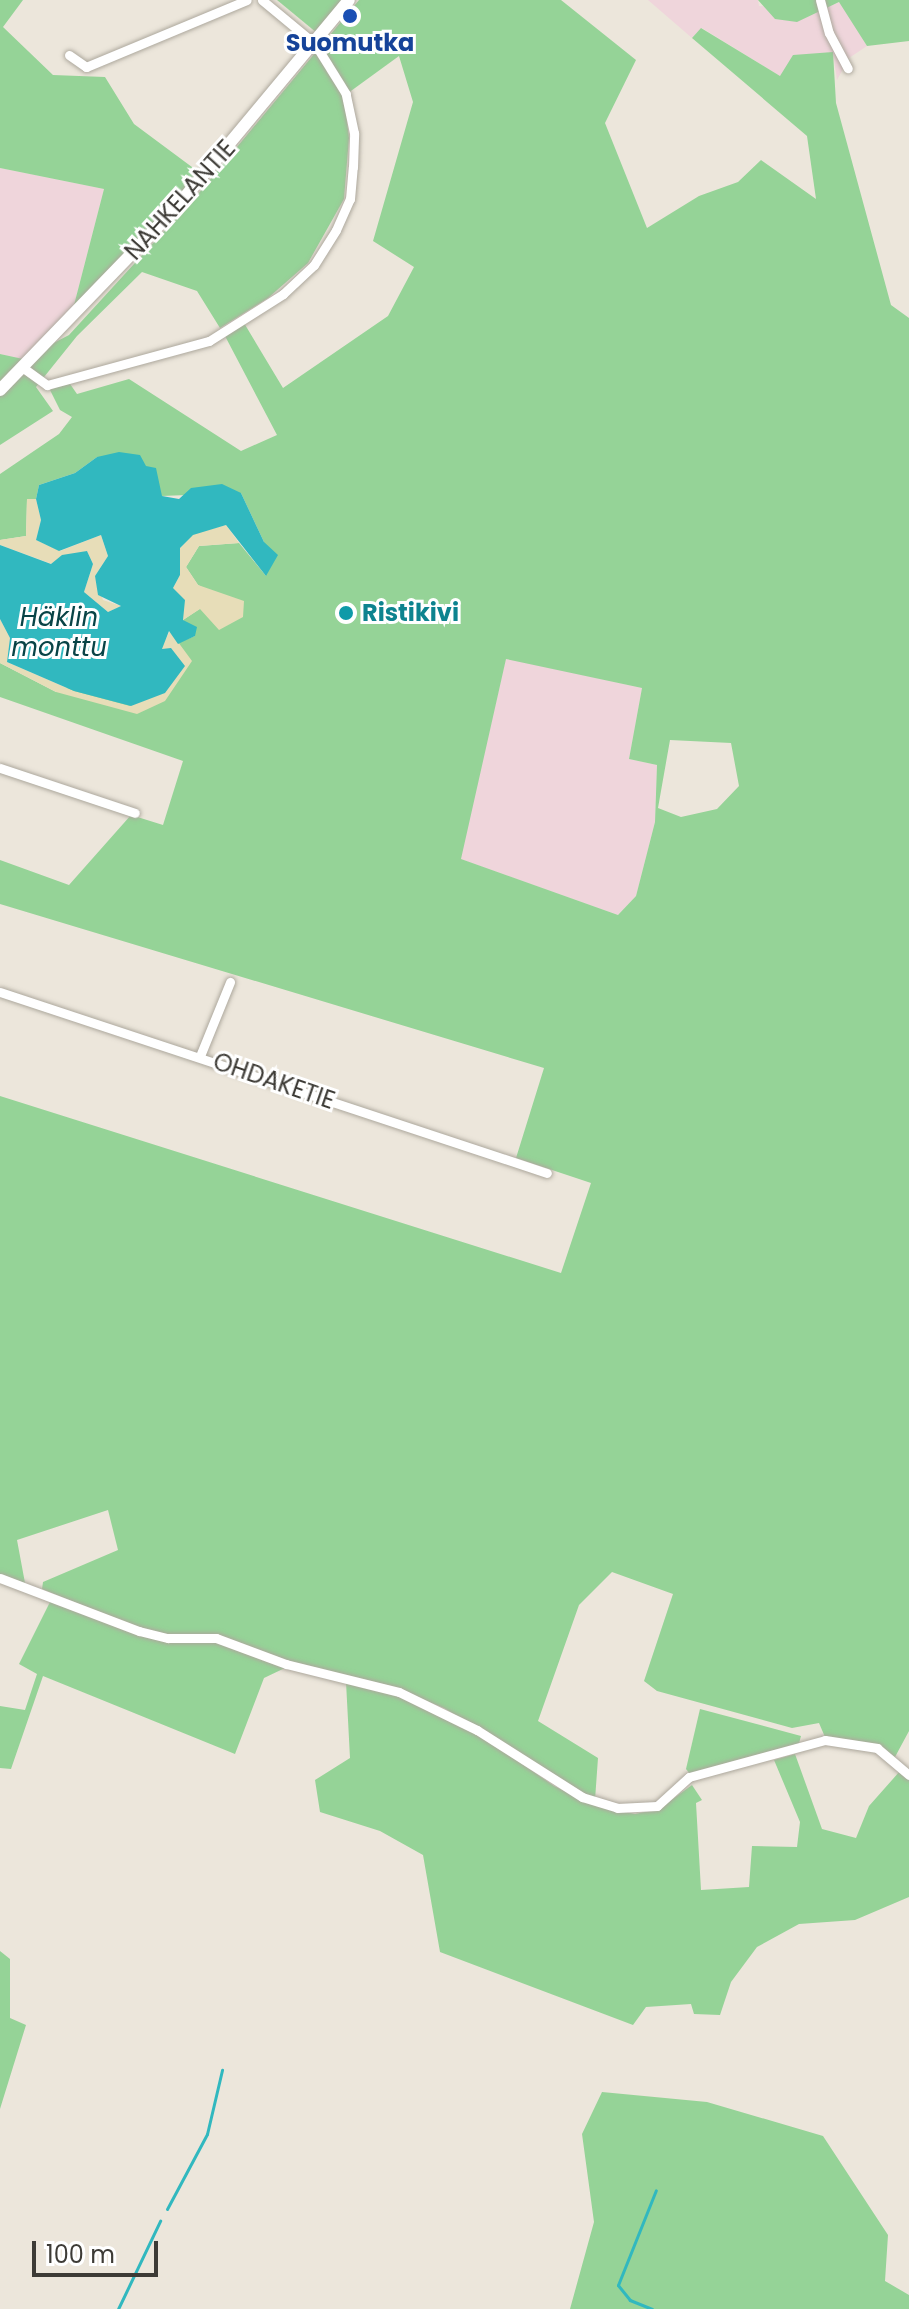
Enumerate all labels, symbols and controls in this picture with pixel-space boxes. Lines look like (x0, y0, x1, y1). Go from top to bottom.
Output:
marker: Suomutka (341, 7, 359, 25)
place label: Suomutka (286, 29, 414, 57)
street label: NAHKELANTIE (119, 134, 241, 266)
place label: Ristikivi (362, 599, 459, 627)
water label: Häklin monttu (11, 602, 107, 664)
marker: Ristikivi (337, 604, 355, 622)
street label: OHDAKETIE (210, 1047, 338, 1115)
scale bar (36, 2225, 162, 2275)
text: 100 m (46, 2238, 115, 2271)

